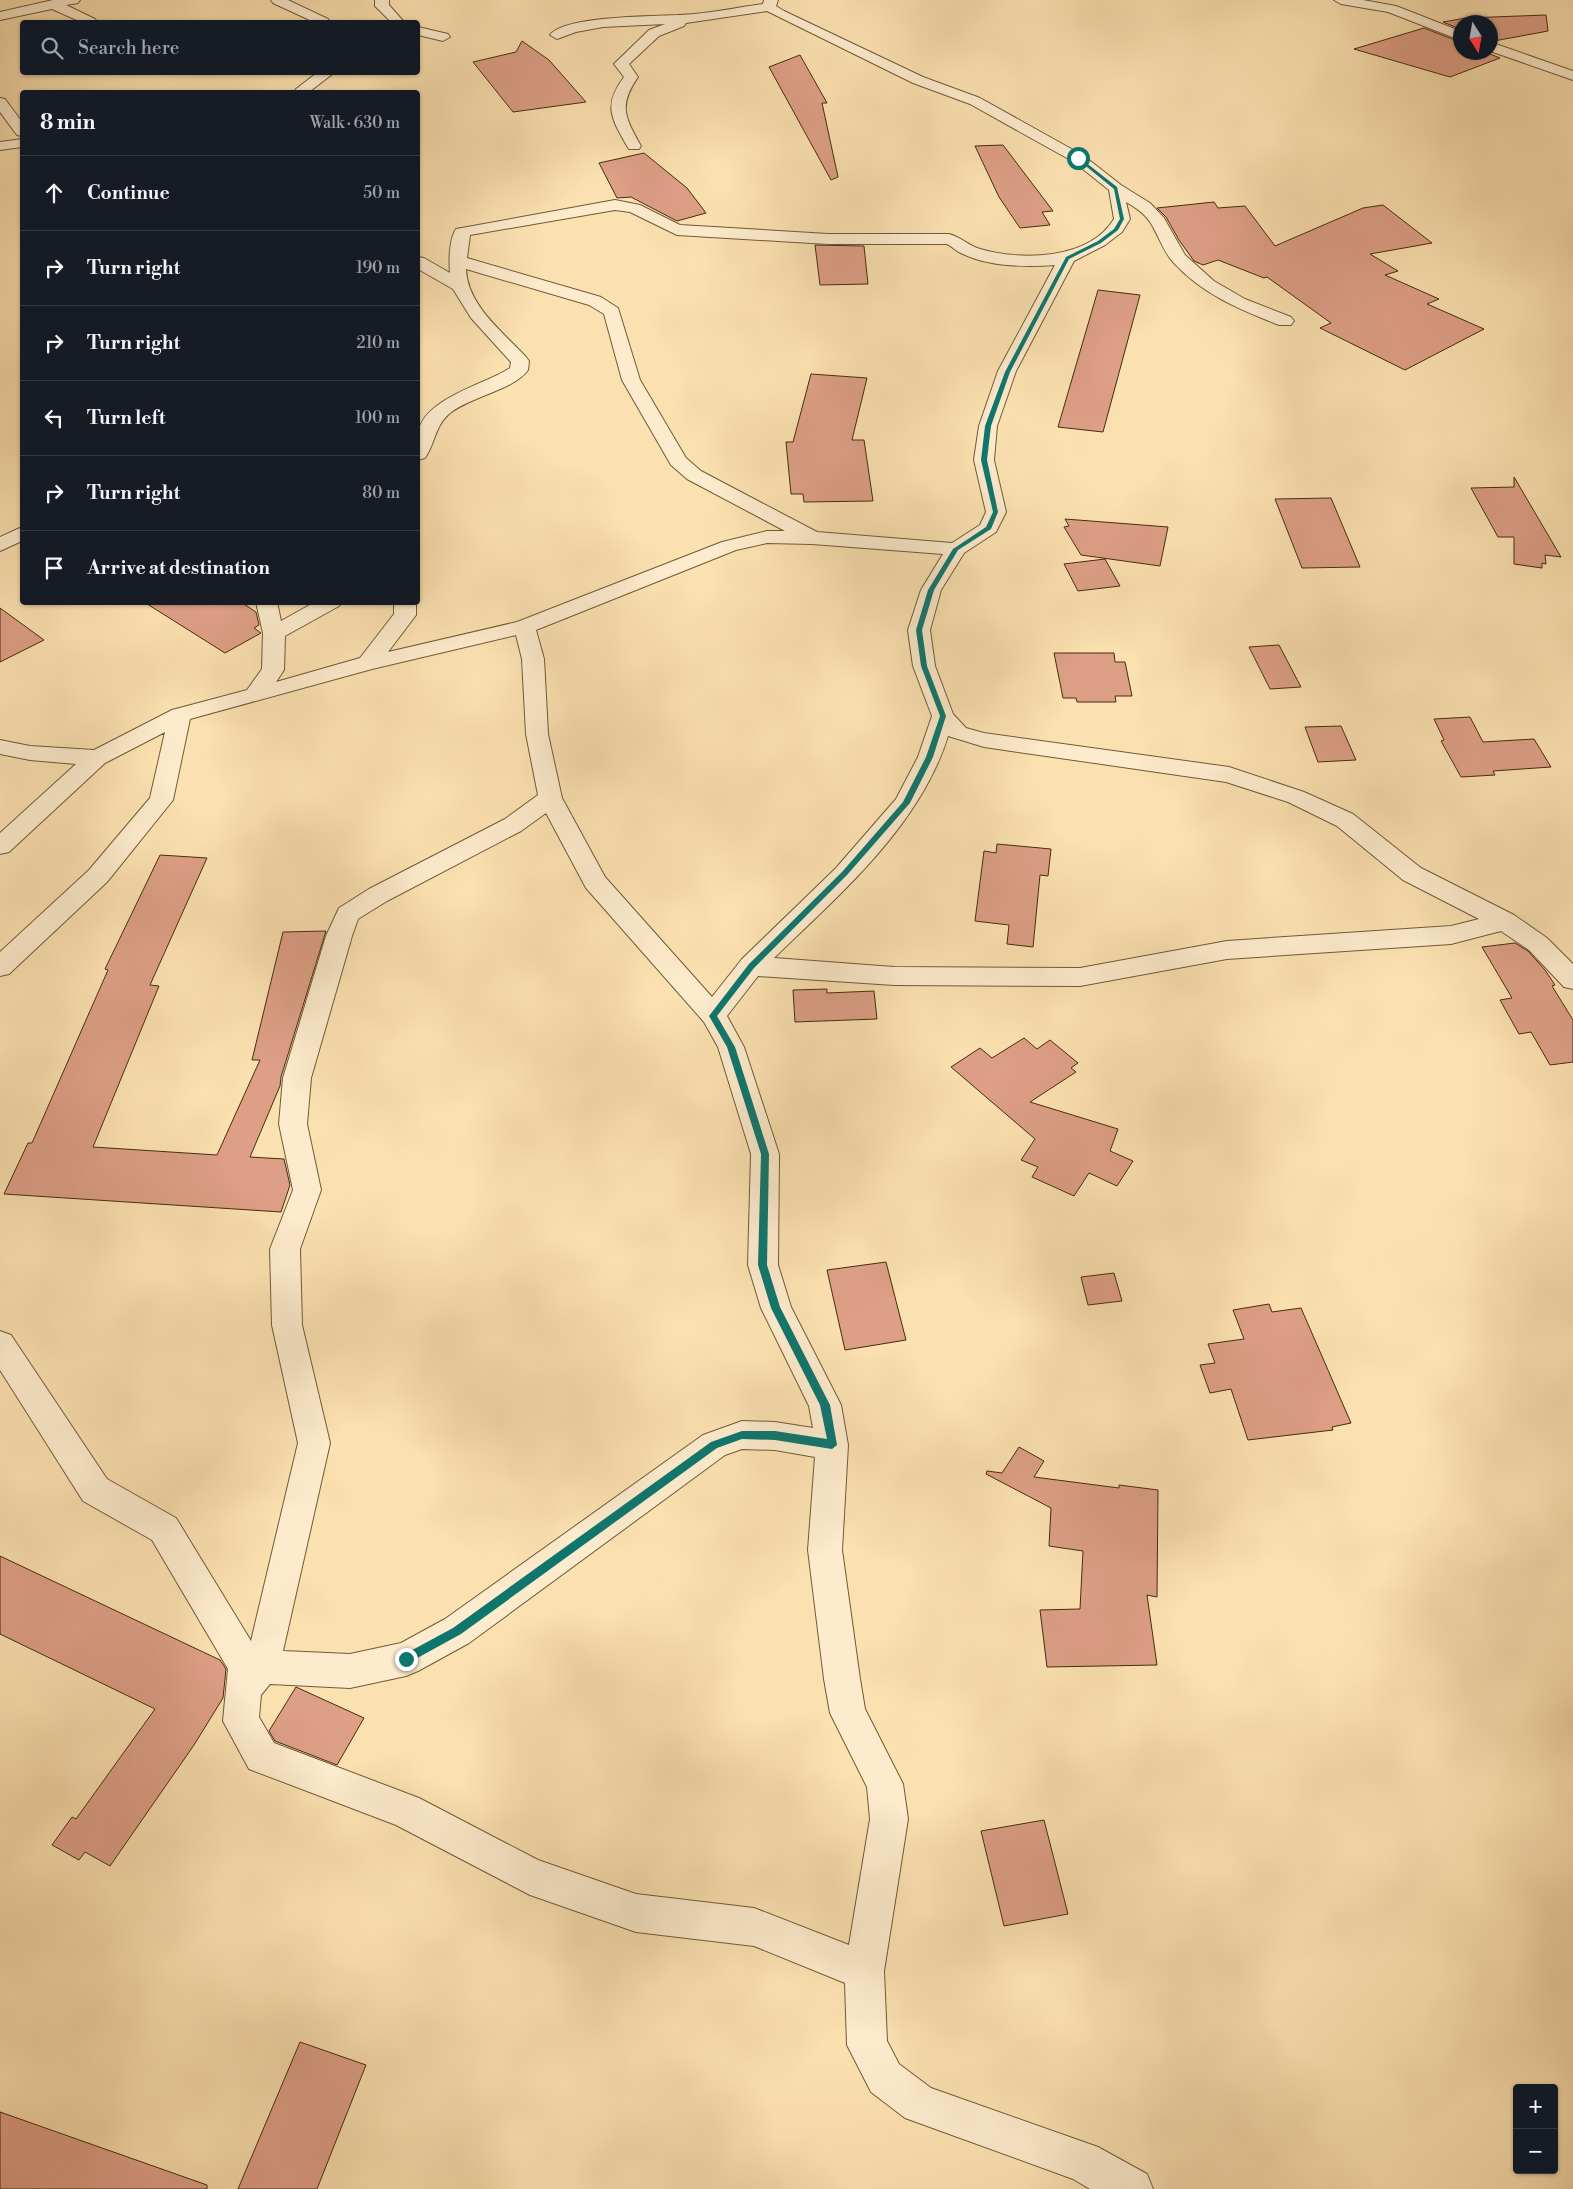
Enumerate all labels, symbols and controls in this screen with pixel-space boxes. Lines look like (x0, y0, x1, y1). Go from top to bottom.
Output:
north arrow (1453, 15, 1498, 60)
search box (20, 20, 420, 75)
icon: search (38, 34, 66, 62)
text: Search here (78, 36, 179, 60)
text: 8 min (40, 110, 95, 136)
text: Walk · 630 m (310, 113, 400, 133)
route start (1067, 147, 1090, 170)
icon: ahead (40, 179, 68, 207)
text: Continue (87, 181, 170, 205)
text: 50 m (363, 183, 400, 203)
icon: right (40, 254, 68, 282)
text: Turn right (87, 256, 180, 280)
text: 190 m (356, 258, 400, 278)
icon: right (40, 329, 68, 357)
text: Turn right (87, 331, 180, 355)
text: 210 m (356, 333, 400, 353)
icon: left (40, 404, 68, 432)
text: Turn left (87, 406, 166, 430)
text: 100 m (355, 408, 400, 428)
icon: right (40, 479, 68, 507)
text: Turn right (87, 481, 180, 505)
text: 80 m (362, 483, 400, 503)
icon: arrive (40, 554, 68, 582)
text: Arrive at destination (87, 556, 270, 580)
route end (395, 1648, 418, 1671)
map controls (1513, 2084, 1558, 2174)
button: + (1513, 2084, 1558, 2129)
button: − (1513, 2129, 1558, 2174)

